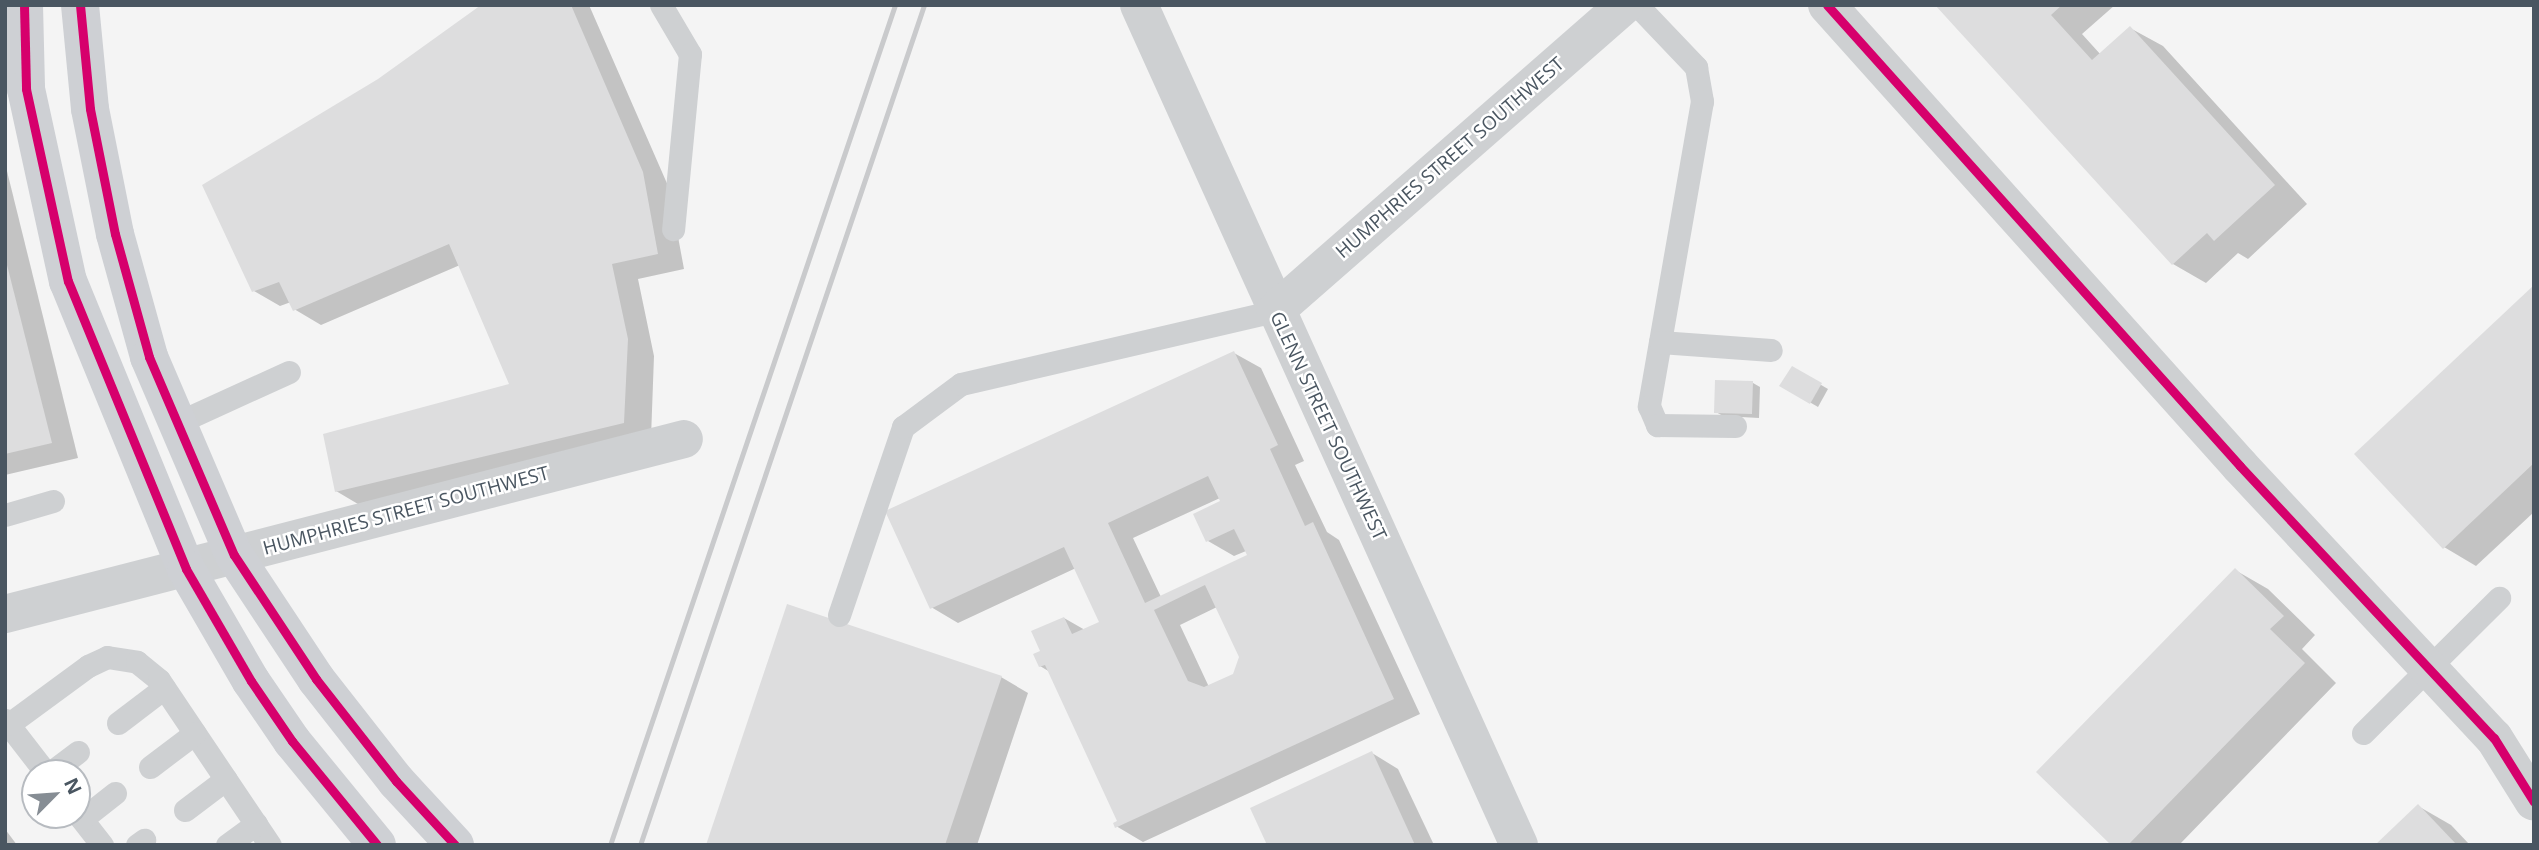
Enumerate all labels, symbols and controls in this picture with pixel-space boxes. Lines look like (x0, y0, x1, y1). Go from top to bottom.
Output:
street label: HUMPHRIES STREET SOUTHWEST (1331, 53, 1569, 263)
street label: GLENN STREET SOUTHWEST (1265, 308, 1391, 544)
street label: HUMPHRIES STREET SOUTHWEST (261, 462, 551, 560)
north arrow (21, 759, 91, 829)
text: N (58, 773, 88, 798)

